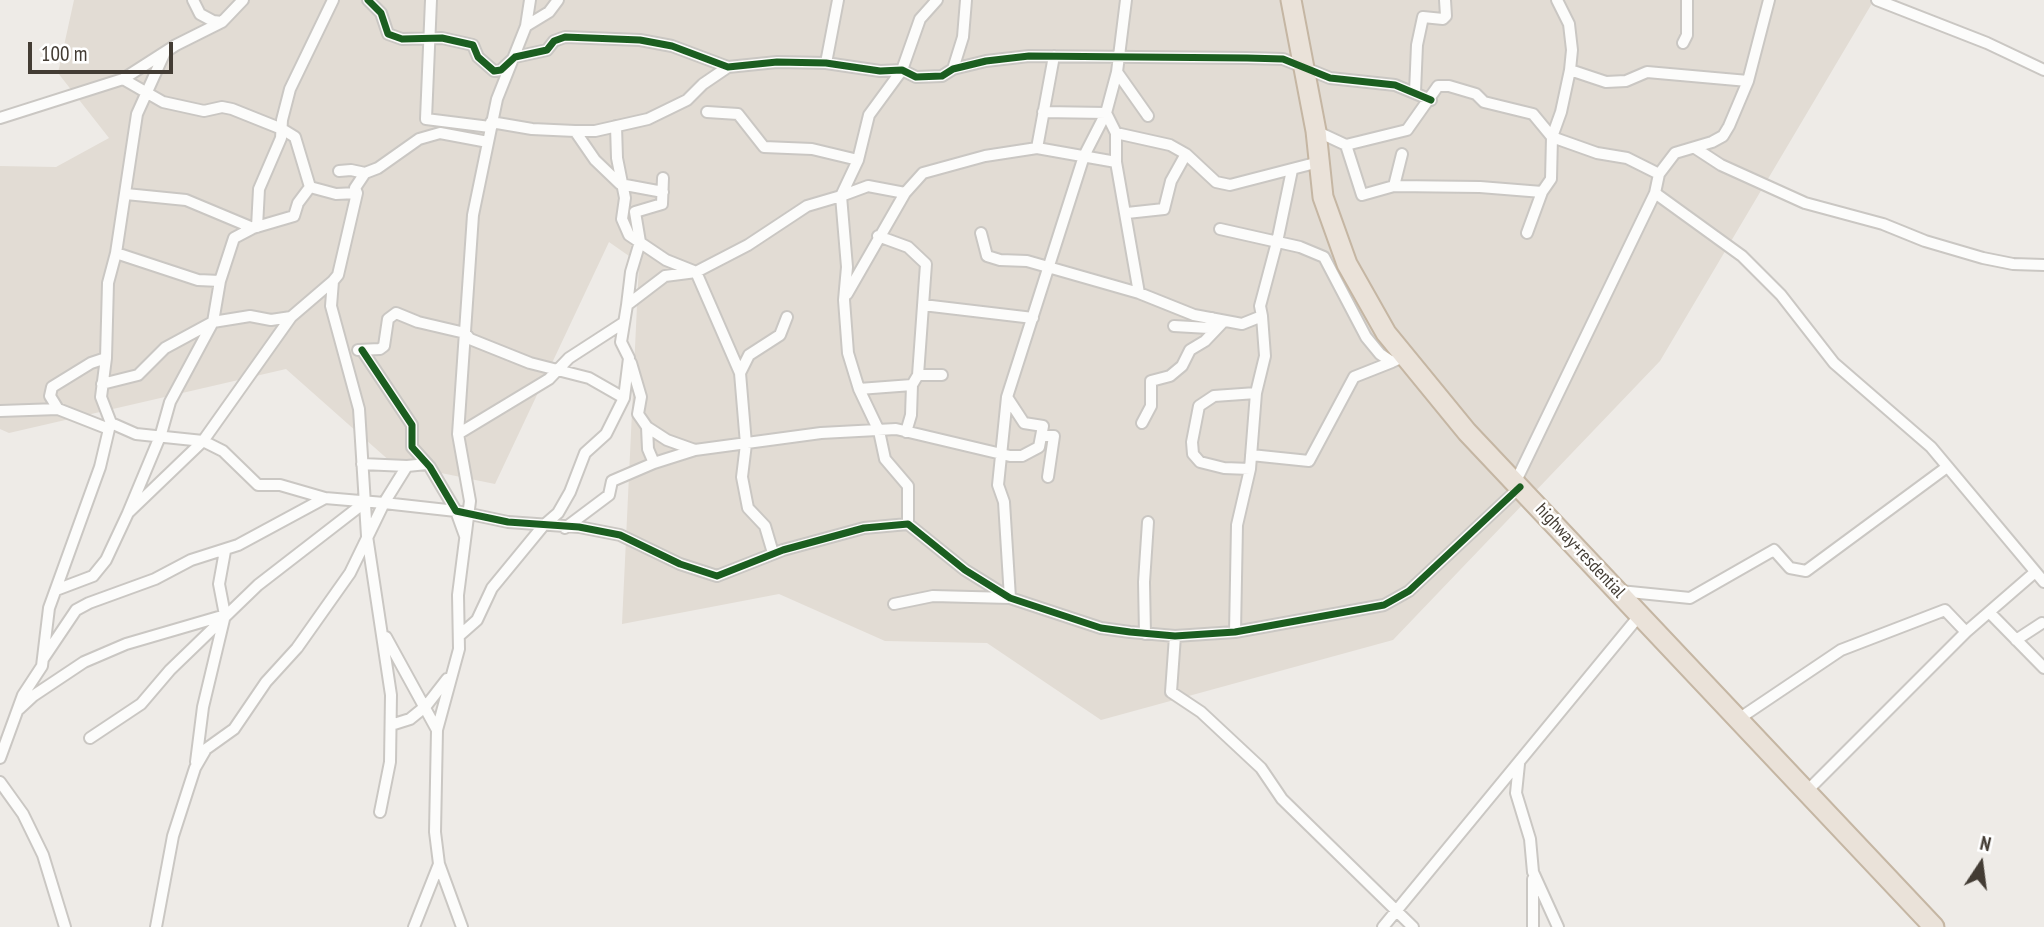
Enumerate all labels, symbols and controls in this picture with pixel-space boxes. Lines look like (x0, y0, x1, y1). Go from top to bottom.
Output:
scale bar (32, 28, 177, 72)
text: 100 m (41, 40, 87, 67)
street label: highway+resdential (1531, 499, 1629, 603)
north arrow (1946, 829, 2016, 899)
text: N (1978, 831, 1993, 856)

